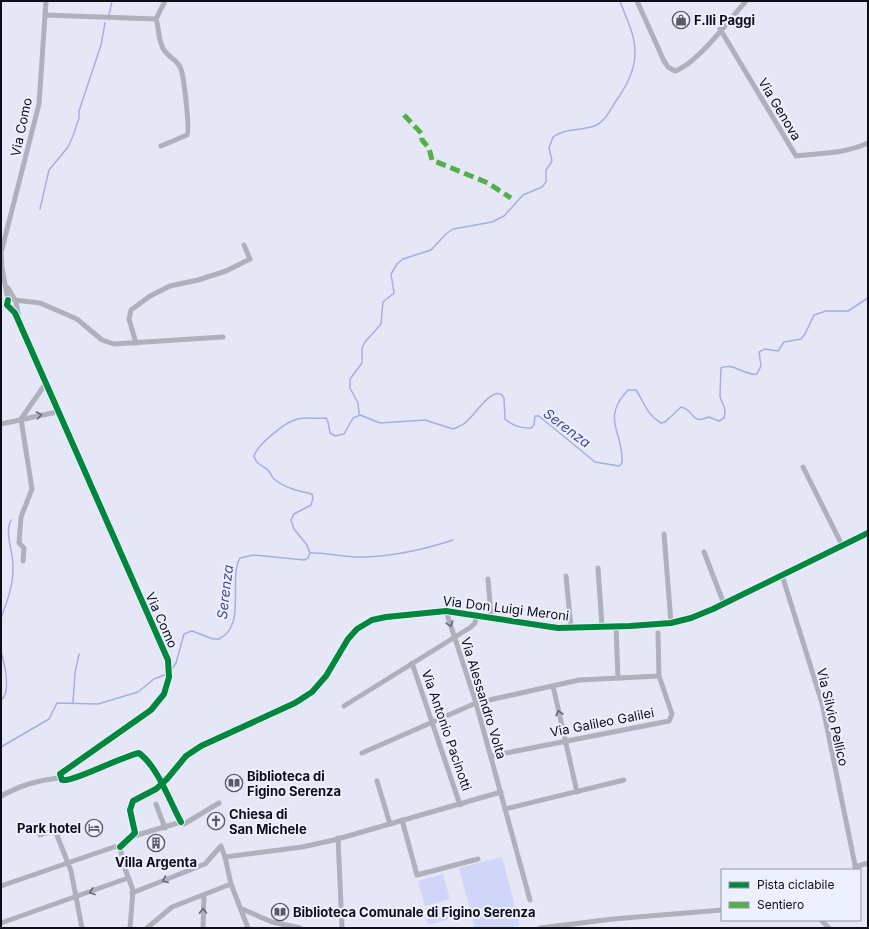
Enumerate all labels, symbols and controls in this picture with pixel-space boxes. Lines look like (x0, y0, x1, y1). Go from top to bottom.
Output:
shop icon: F.lli Paggi (671, 10, 691, 30)
place label: F.lli Paggi (694, 12, 755, 28)
street label: Via Genova (755, 75, 805, 143)
street label: Via Como (7, 96, 35, 158)
water label: Serenza (540, 404, 595, 451)
one-way arrow (36, 412, 42, 420)
water label: Serenza (213, 563, 236, 620)
street label: Via Como (143, 590, 181, 651)
street label: Via Don Luigi Meroni (442, 592, 570, 624)
one-way arrow (445, 620, 454, 627)
street label: Via Alessandro Volta (458, 635, 510, 761)
street label: Via Silvio Pellico (814, 666, 852, 768)
street label: Via Antonio Pacinotti (419, 667, 475, 793)
street label: Via Galileo Galilei (549, 704, 655, 740)
one-way arrow (555, 710, 563, 716)
place label: Biblioteca di Figino Serenza (247, 768, 341, 799)
library icon: Biblioteca di Figino Serenza (224, 773, 244, 793)
place label: Chiesa di San Michele (229, 806, 307, 837)
church icon: Chiesa di San Michele (206, 811, 226, 831)
hotel icon: Park hotel (84, 818, 104, 838)
place label: Park hotel (17, 820, 81, 836)
building icon: Villa Argenta (146, 833, 166, 853)
place label: Villa Argenta (115, 854, 197, 870)
legend (721, 869, 861, 921)
one-way arrow (162, 875, 170, 883)
text: Pista ciclabile (757, 877, 834, 892)
one-way arrow (88, 887, 95, 895)
text: Sentiero (757, 897, 804, 912)
library icon: Biblioteca Comunale di Figino Serenza (270, 902, 290, 922)
place label: Biblioteca Comunale di Figino Serenza (293, 904, 536, 920)
one-way arrow (198, 908, 207, 914)

